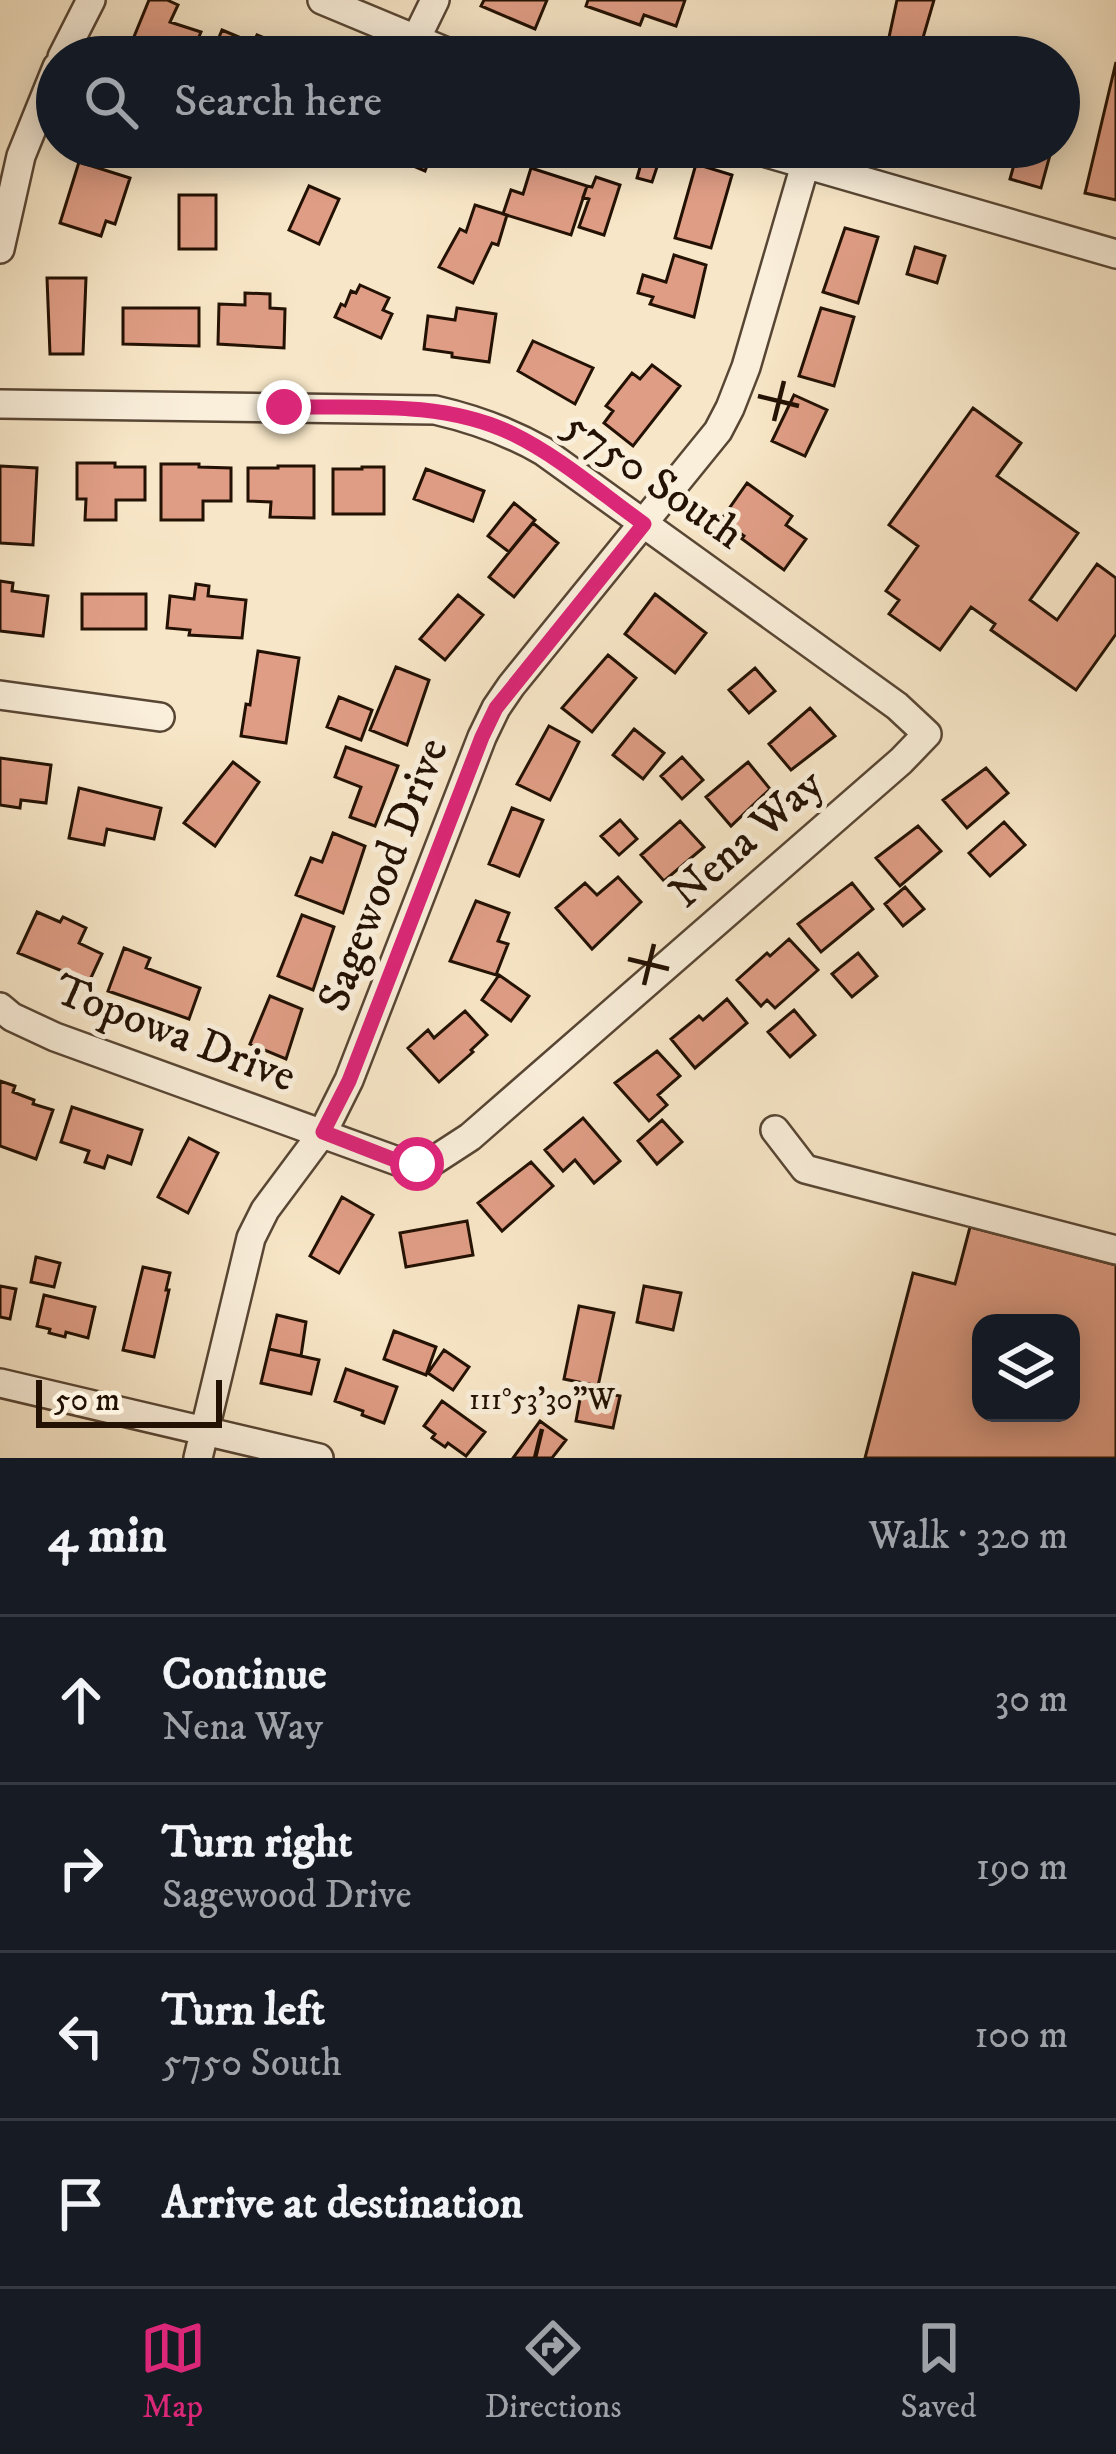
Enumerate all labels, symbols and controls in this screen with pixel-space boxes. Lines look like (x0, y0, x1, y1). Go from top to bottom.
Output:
search box (36, 36, 1080, 168)
icon: search (78, 69, 144, 135)
text: Search here (174, 74, 382, 130)
route end (257, 380, 311, 434)
street label: 5750 South (552, 398, 754, 562)
street label: Sagewood Drive (306, 731, 462, 1019)
street label: Nena Way (659, 757, 836, 921)
street label: Topowa Drive (47, 962, 303, 1106)
route start (390, 1137, 444, 1191)
map controls (972, 1314, 1080, 1422)
button: layers (972, 1314, 1080, 1422)
scale bar (36, 1374, 222, 1427)
text: 50 m (54, 1380, 120, 1421)
text: 111°53'30"W (469, 1382, 616, 1419)
text: 4 min (48, 1504, 166, 1568)
text: Walk · 320 m (869, 1512, 1068, 1561)
text: Continue (162, 1647, 327, 1703)
icon: ahead (48, 1667, 114, 1733)
text: 30 m (995, 1675, 1068, 1724)
text: Nena Way (162, 1703, 323, 1752)
text: Turn right (162, 1815, 352, 1871)
icon: right (48, 1835, 114, 1901)
text: 190 m (976, 1843, 1068, 1892)
text: Sagewood Drive (162, 1871, 412, 1920)
text: Turn left (162, 1983, 325, 2039)
icon: left (48, 2003, 114, 2069)
text: 100 m (974, 2011, 1068, 2060)
text: 5750 South (162, 2039, 342, 2088)
icon: arrive (48, 2171, 114, 2237)
text: Arrive at destination (162, 2176, 523, 2232)
tab: Map (140, 2315, 206, 2428)
tab: Directions (485, 2315, 621, 2428)
tab: Saved (901, 2315, 976, 2428)

